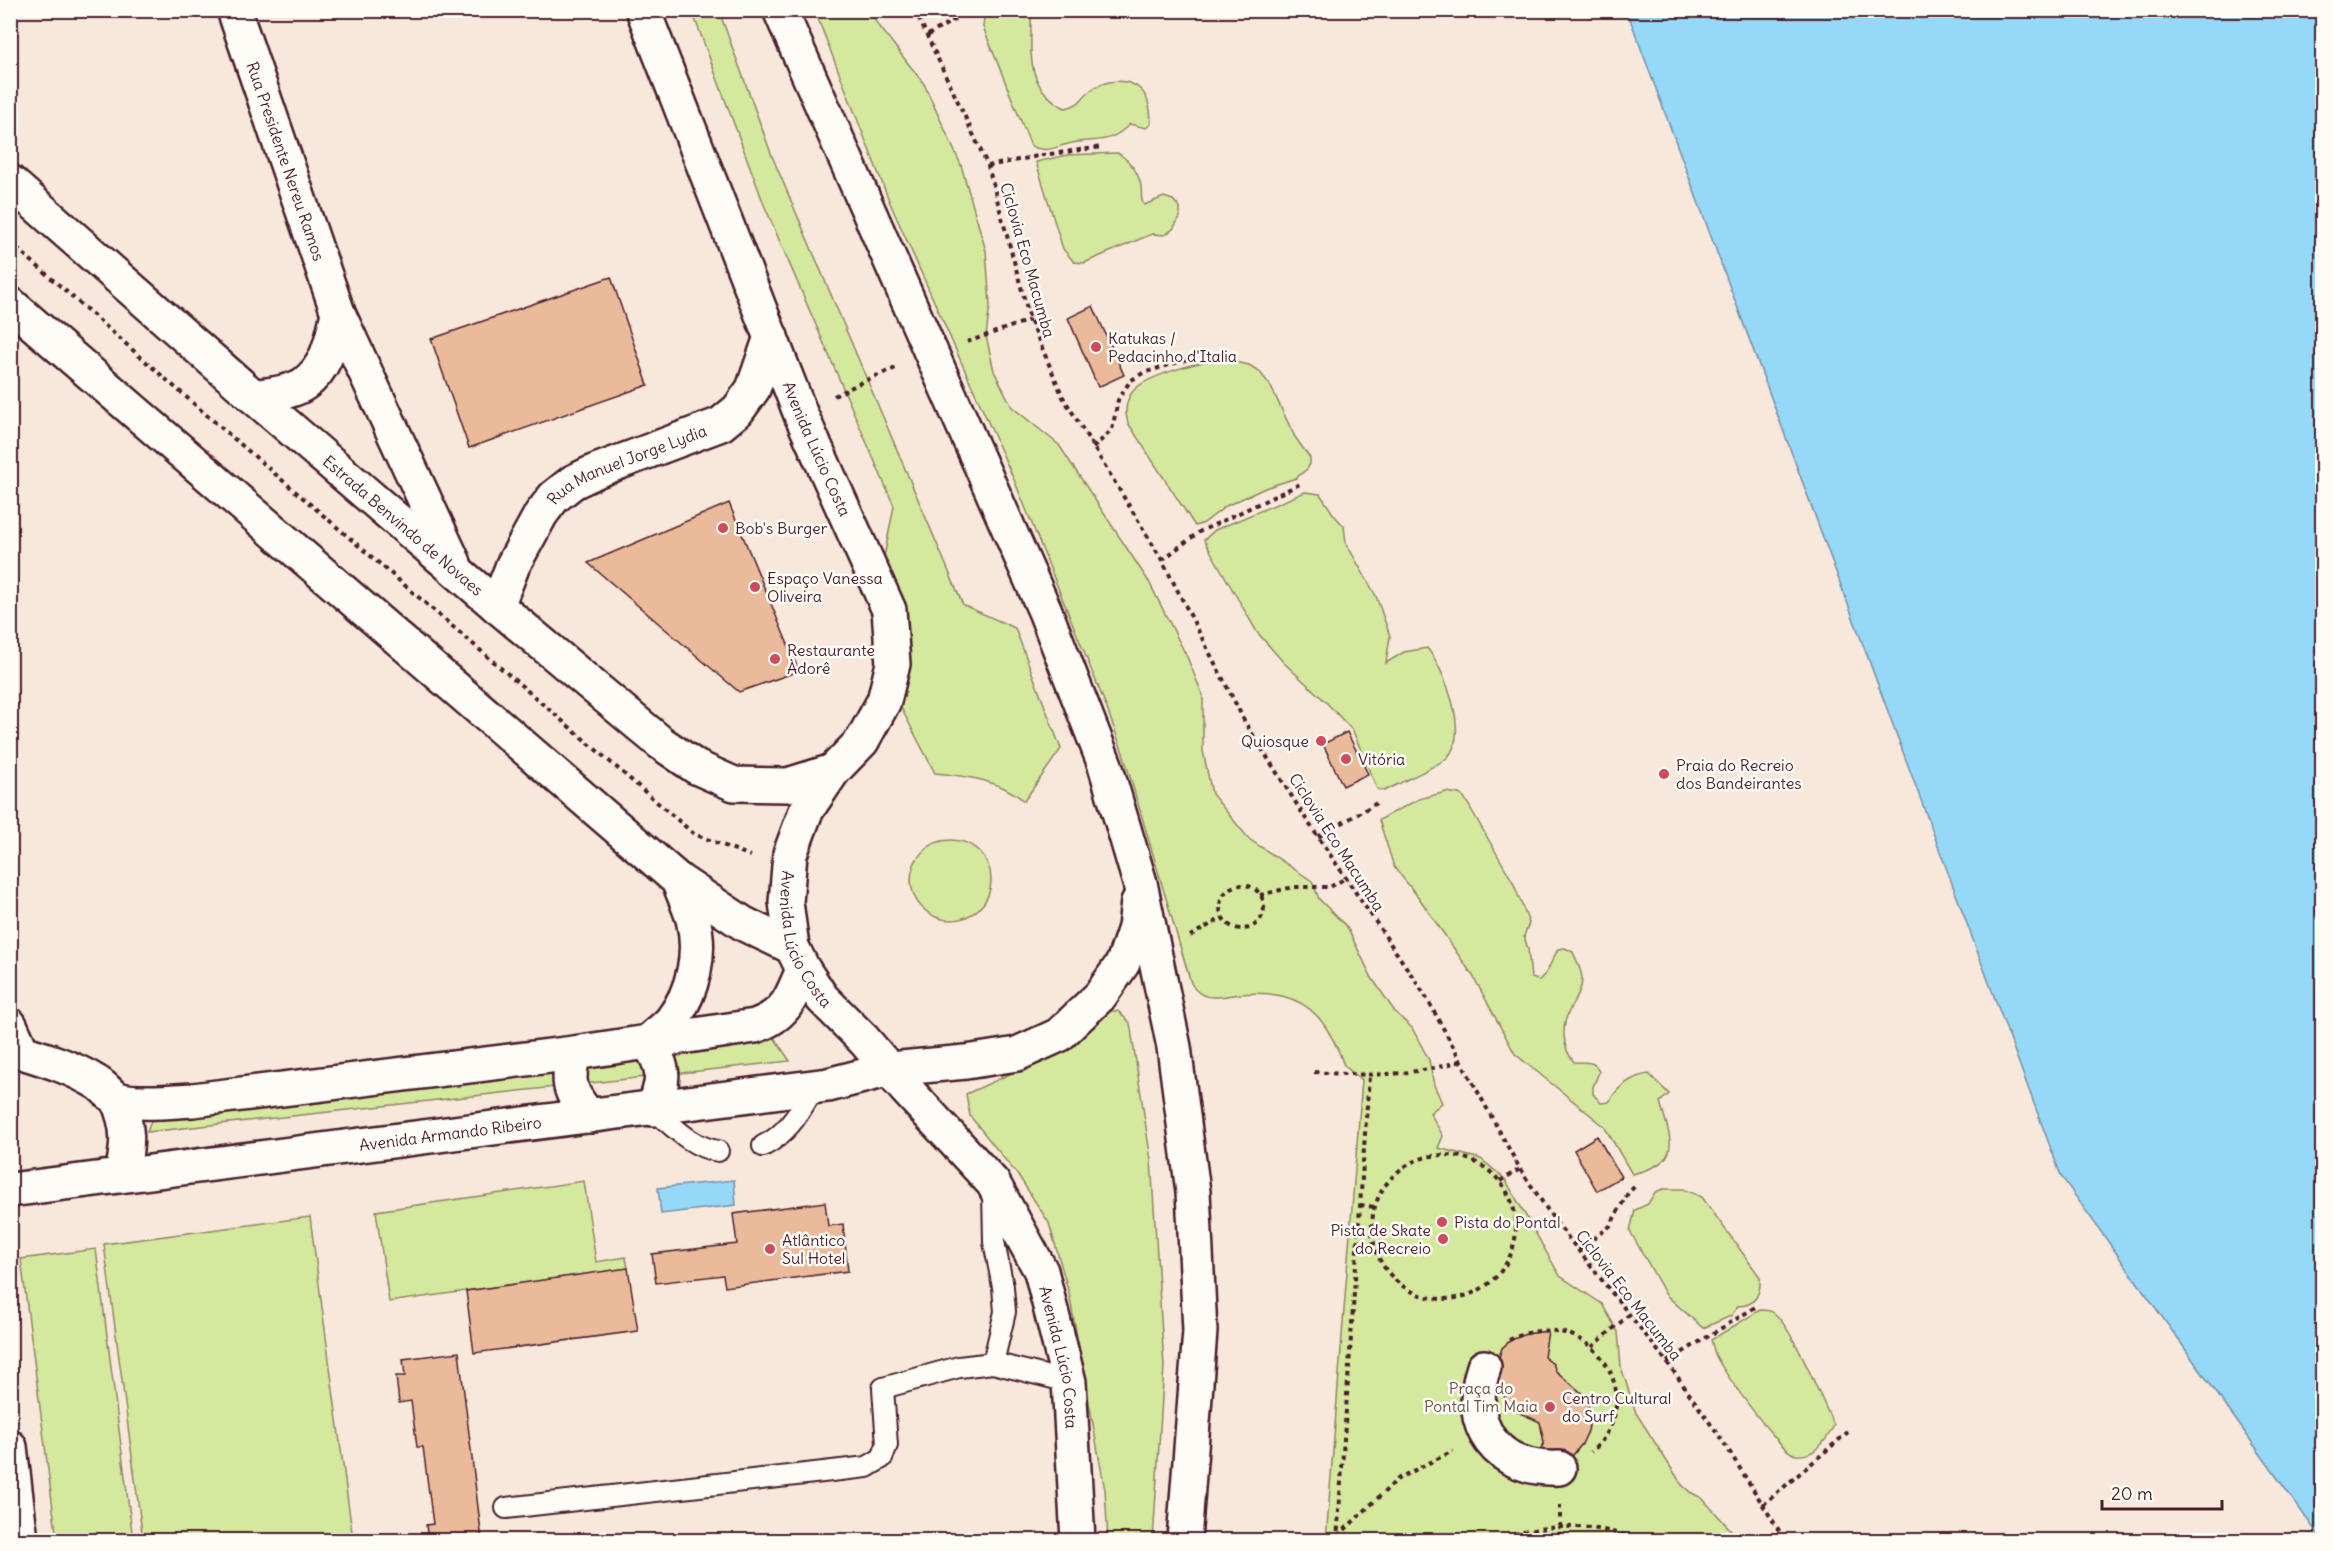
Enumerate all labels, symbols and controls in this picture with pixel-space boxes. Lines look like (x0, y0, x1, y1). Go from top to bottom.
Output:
street label: Rua Presidente Nereu Ramos (243, 59, 329, 264)
street label: Ciclovia Eco Macumba (996, 180, 1060, 340)
place label: Katukas / Pedacinho d'Italia (1108, 328, 1237, 366)
marker: Katukas / Pedacinho d'Italia (1089, 340, 1103, 354)
street label: Avenida Lúcio Costa (779, 378, 855, 519)
street label: Rua Manuel Jorge Lydia (542, 420, 709, 508)
street label: Estrada Benvindo de Novaes (319, 451, 488, 600)
place label: Bob's Burger (735, 518, 828, 538)
marker: Bob's Burger (716, 521, 730, 535)
place label: Espaço Vanessa Oliveira (767, 568, 883, 606)
marker: Espaço Vanessa Oliveira (748, 580, 762, 594)
place label: Restaurante Àdorê (787, 640, 875, 678)
marker: Restaurante Àdorê (768, 652, 782, 666)
place label: Quiosque (1241, 731, 1309, 751)
marker: Quiosque (1314, 734, 1328, 748)
place label: Vitória (1358, 749, 1405, 769)
marker: Vitória (1339, 752, 1353, 766)
place label: Praia do Recreio dos Bandeirantes (1676, 755, 1802, 793)
marker: Praia do Recreio dos Bandeirantes (1657, 767, 1671, 781)
street label: Ciclovia Eco Macumba (1285, 769, 1389, 915)
street label: Avenida Lúcio Costa (776, 870, 836, 1012)
street label: Avenida Armando Ribeiro (358, 1112, 543, 1155)
place label: Pista do Pontal (1454, 1212, 1561, 1232)
marker: Pista do Pontal (1435, 1215, 1449, 1229)
place label: Pista de Skate do Recreio (1331, 1220, 1431, 1258)
street label: Ciclovia Eco Macumba (1572, 1226, 1686, 1364)
place label: Atlântico Sul Hotel (782, 1230, 845, 1268)
marker: Pista de Skate do Recreio (1436, 1232, 1450, 1246)
marker: Atlântico Sul Hotel (763, 1242, 777, 1256)
street label: Avenida Lúcio Costa (1035, 1284, 1082, 1429)
park label: Praça do Pontal Tim Maia (1424, 1378, 1538, 1416)
place label: Centro Cultural do Surf (1562, 1388, 1671, 1426)
marker: Centro Cultural do Surf (1543, 1400, 1557, 1414)
scale bar (2102, 1473, 2222, 1511)
text: 20 m (2111, 1482, 2153, 1505)

